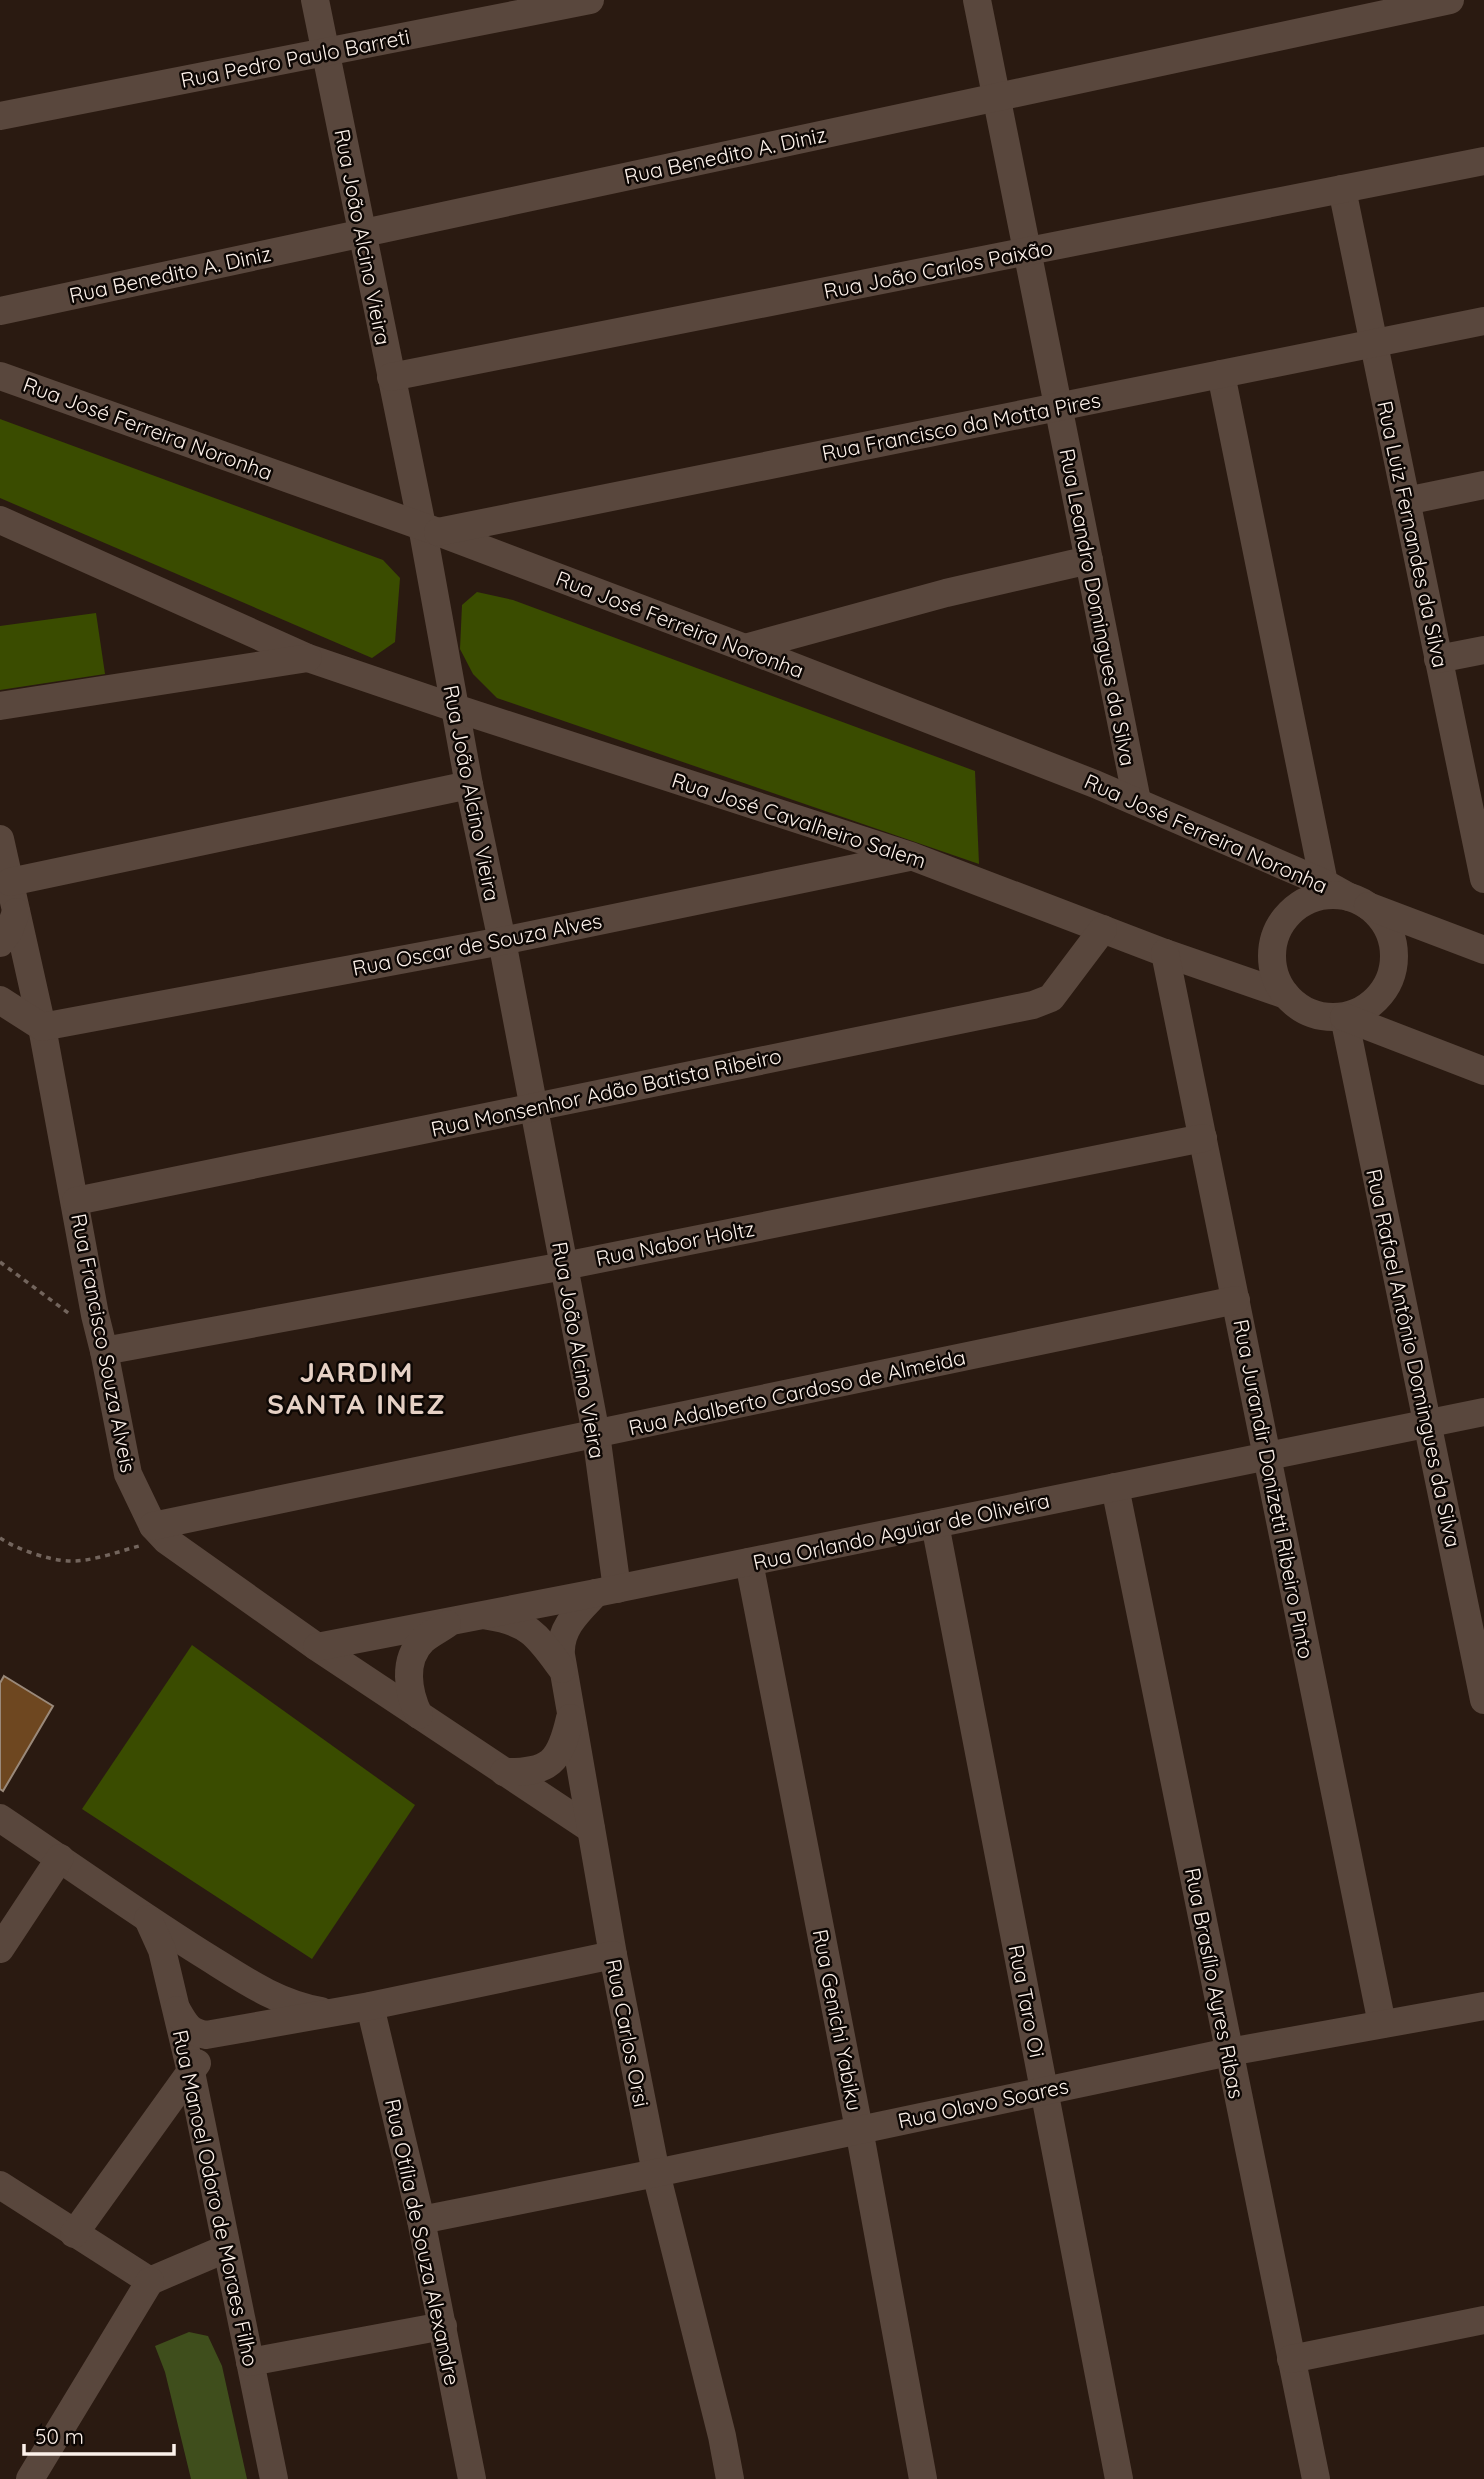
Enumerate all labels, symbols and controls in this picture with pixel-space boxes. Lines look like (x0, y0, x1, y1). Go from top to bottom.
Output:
street label: Rua Pedro Paulo Barreti (178, 23, 412, 93)
street label: Rua Benedito A. Diniz (622, 121, 828, 189)
street label: Rua João Alcino Vieira (329, 127, 397, 347)
street label: Rua João Carlos Paixão (821, 234, 1055, 304)
street label: Rua Benedito A. Diniz (67, 240, 273, 308)
street label: Rua José Ferreira Noronha (20, 371, 276, 485)
street label: Rua Francisco da Motta Pires (819, 386, 1103, 466)
street label: Rua Luiz Fernandes da Silva (1372, 398, 1454, 670)
street label: Rua Leandro Domingues da Silva (1054, 446, 1142, 768)
street label: Rua José Ferreira Noronha (552, 565, 808, 683)
street label: Rua João Alcino Vieira (438, 683, 506, 903)
street label: Rua José Cavalheiro Salem (669, 767, 929, 873)
street label: Rua José Ferreira Noronha (1080, 768, 1332, 898)
street label: Rua Oscar de Souza Alves (350, 907, 604, 981)
street label: Rua Monsenhor Adão Batista Ribeiro (428, 1042, 784, 1142)
street label: Rua Rafael Antônio Domingues da Silva (1361, 1166, 1467, 1550)
street label: Rua Francisco Souza Alveis (66, 1211, 142, 1475)
street label: Rua Nabor Holtz (593, 1215, 757, 1271)
street label: Rua João Alcino Vieira (547, 1240, 611, 1460)
street label: Rua Jurandir Donizetti Ribeiro Pinto (1228, 1317, 1320, 1661)
street label: Rua Adalberto Cardoso de Almeida (626, 1344, 968, 1440)
district label: JARDIM SANTA INEZ (267, 1354, 447, 1421)
street label: Rua Orlando Aguiar de Oliveira (750, 1487, 1052, 1575)
street label: Rua Brasílio Ayres Ribas (1180, 1865, 1250, 2101)
street label: Rua Genichi Yabiku (808, 1927, 868, 2113)
street label: Rua Taro Oi (1003, 1942, 1051, 2060)
street label: Rua Carlos Orsi (601, 1957, 655, 2109)
street label: Rua Manoel Odoro de Moraes Filho (168, 2027, 264, 2369)
street label: Rua Olavo Soares (895, 2072, 1071, 2134)
street label: Rua Otília de Souza Alexandre (380, 2096, 466, 2388)
scale bar (24, 2412, 175, 2456)
text: 50 m (35, 2423, 84, 2449)

